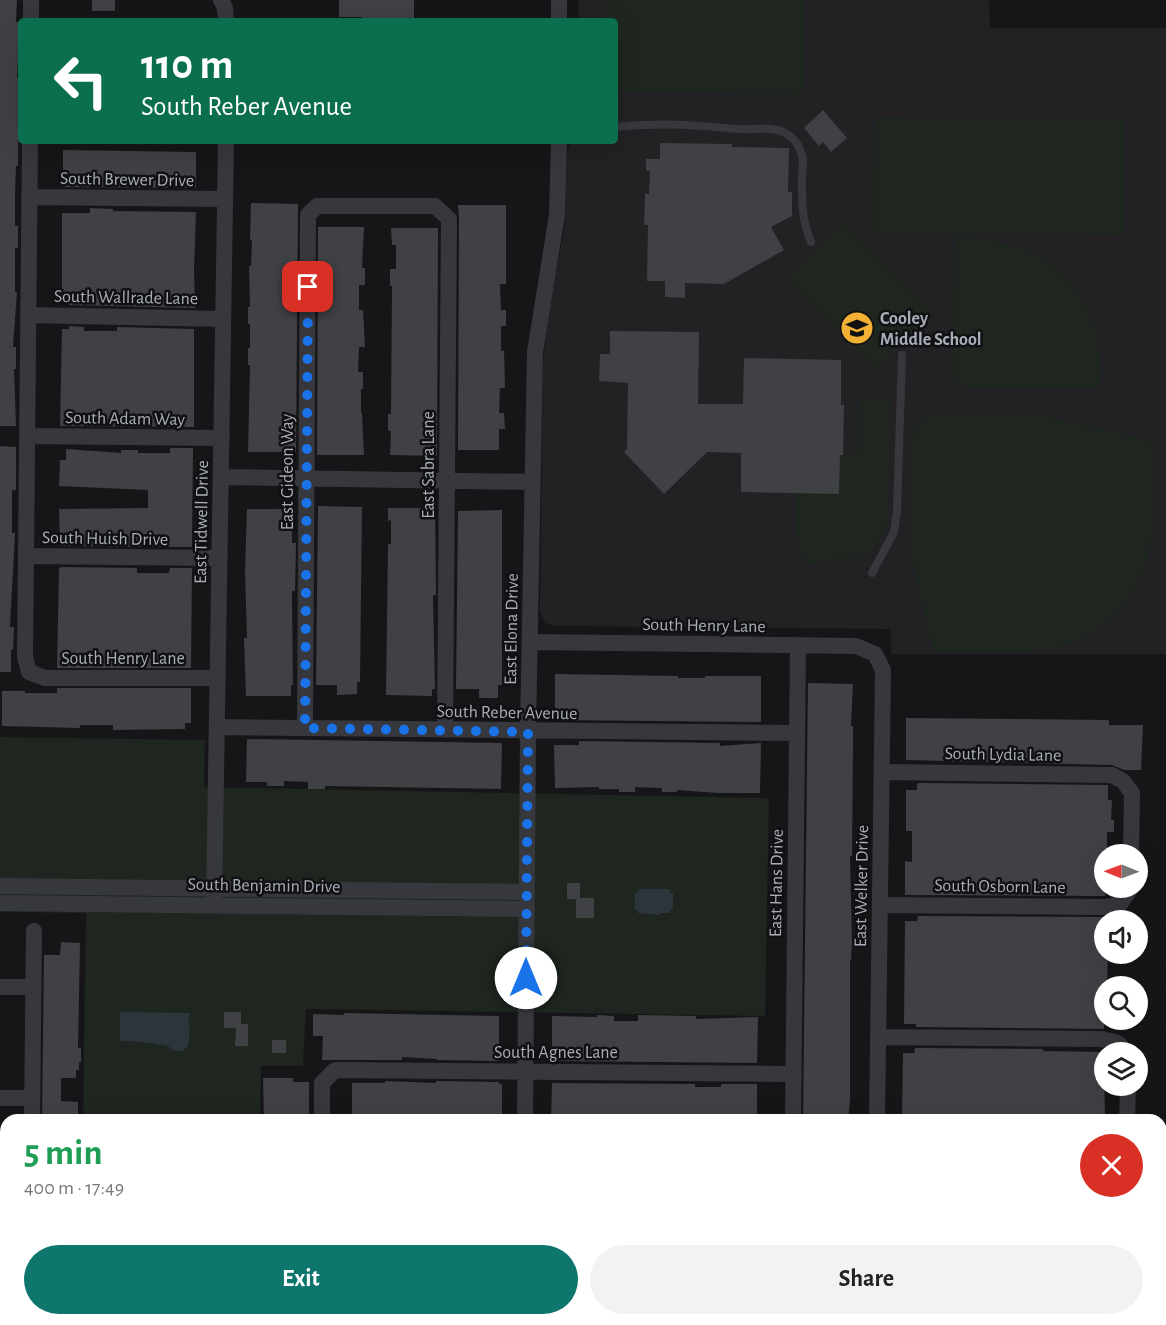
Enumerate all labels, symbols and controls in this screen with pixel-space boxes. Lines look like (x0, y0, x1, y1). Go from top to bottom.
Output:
icon: left (42, 42, 120, 120)
text: 110 m (141, 44, 233, 86)
text: South Reber Avenue (141, 93, 352, 120)
street label: South Brewer Drive (60, 170, 194, 190)
pin (282, 261, 333, 312)
icon: arrive (291, 270, 324, 303)
street label: South Wallrade Lane (54, 288, 198, 308)
school or university icon: Cooley Middle School (839, 310, 875, 346)
place label: Cooley Middle School (880, 310, 982, 349)
street label: South Adam Way (65, 409, 185, 429)
street label: East Sabra Lane (420, 411, 438, 519)
street label: East Gideon Way (279, 413, 297, 530)
street label: East Tidwell Drive (192, 460, 212, 584)
street label: South Huish Drive (42, 529, 168, 549)
street label: East Elona Drive (502, 573, 522, 685)
street label: South Henry Lane (642, 616, 766, 636)
street label: South Henry Lane (61, 650, 185, 668)
street label: South Reber Avenue (437, 703, 577, 723)
street label: South Lydia Lane (944, 745, 1062, 765)
street label: East Welker Drive (852, 825, 872, 947)
street label: East Hans Drive (767, 829, 787, 937)
north arrow (1094, 844, 1148, 898)
map controls (1094, 844, 1148, 1096)
street label: South Benjamin Drive (188, 876, 340, 896)
street label: South Osborn Lane (934, 877, 1066, 897)
button: sound (1094, 910, 1148, 964)
position arrow (494, 946, 558, 1010)
button: search (1094, 976, 1148, 1030)
button: layers (1094, 1042, 1148, 1096)
street label: South Agnes Lane (494, 1044, 618, 1062)
button: close (1080, 1134, 1143, 1197)
text: 5 min (24, 1135, 102, 1171)
text: 400 m · 17:49 (24, 1178, 124, 1198)
button: Exit (24, 1245, 578, 1314)
button: Share (590, 1245, 1143, 1314)

